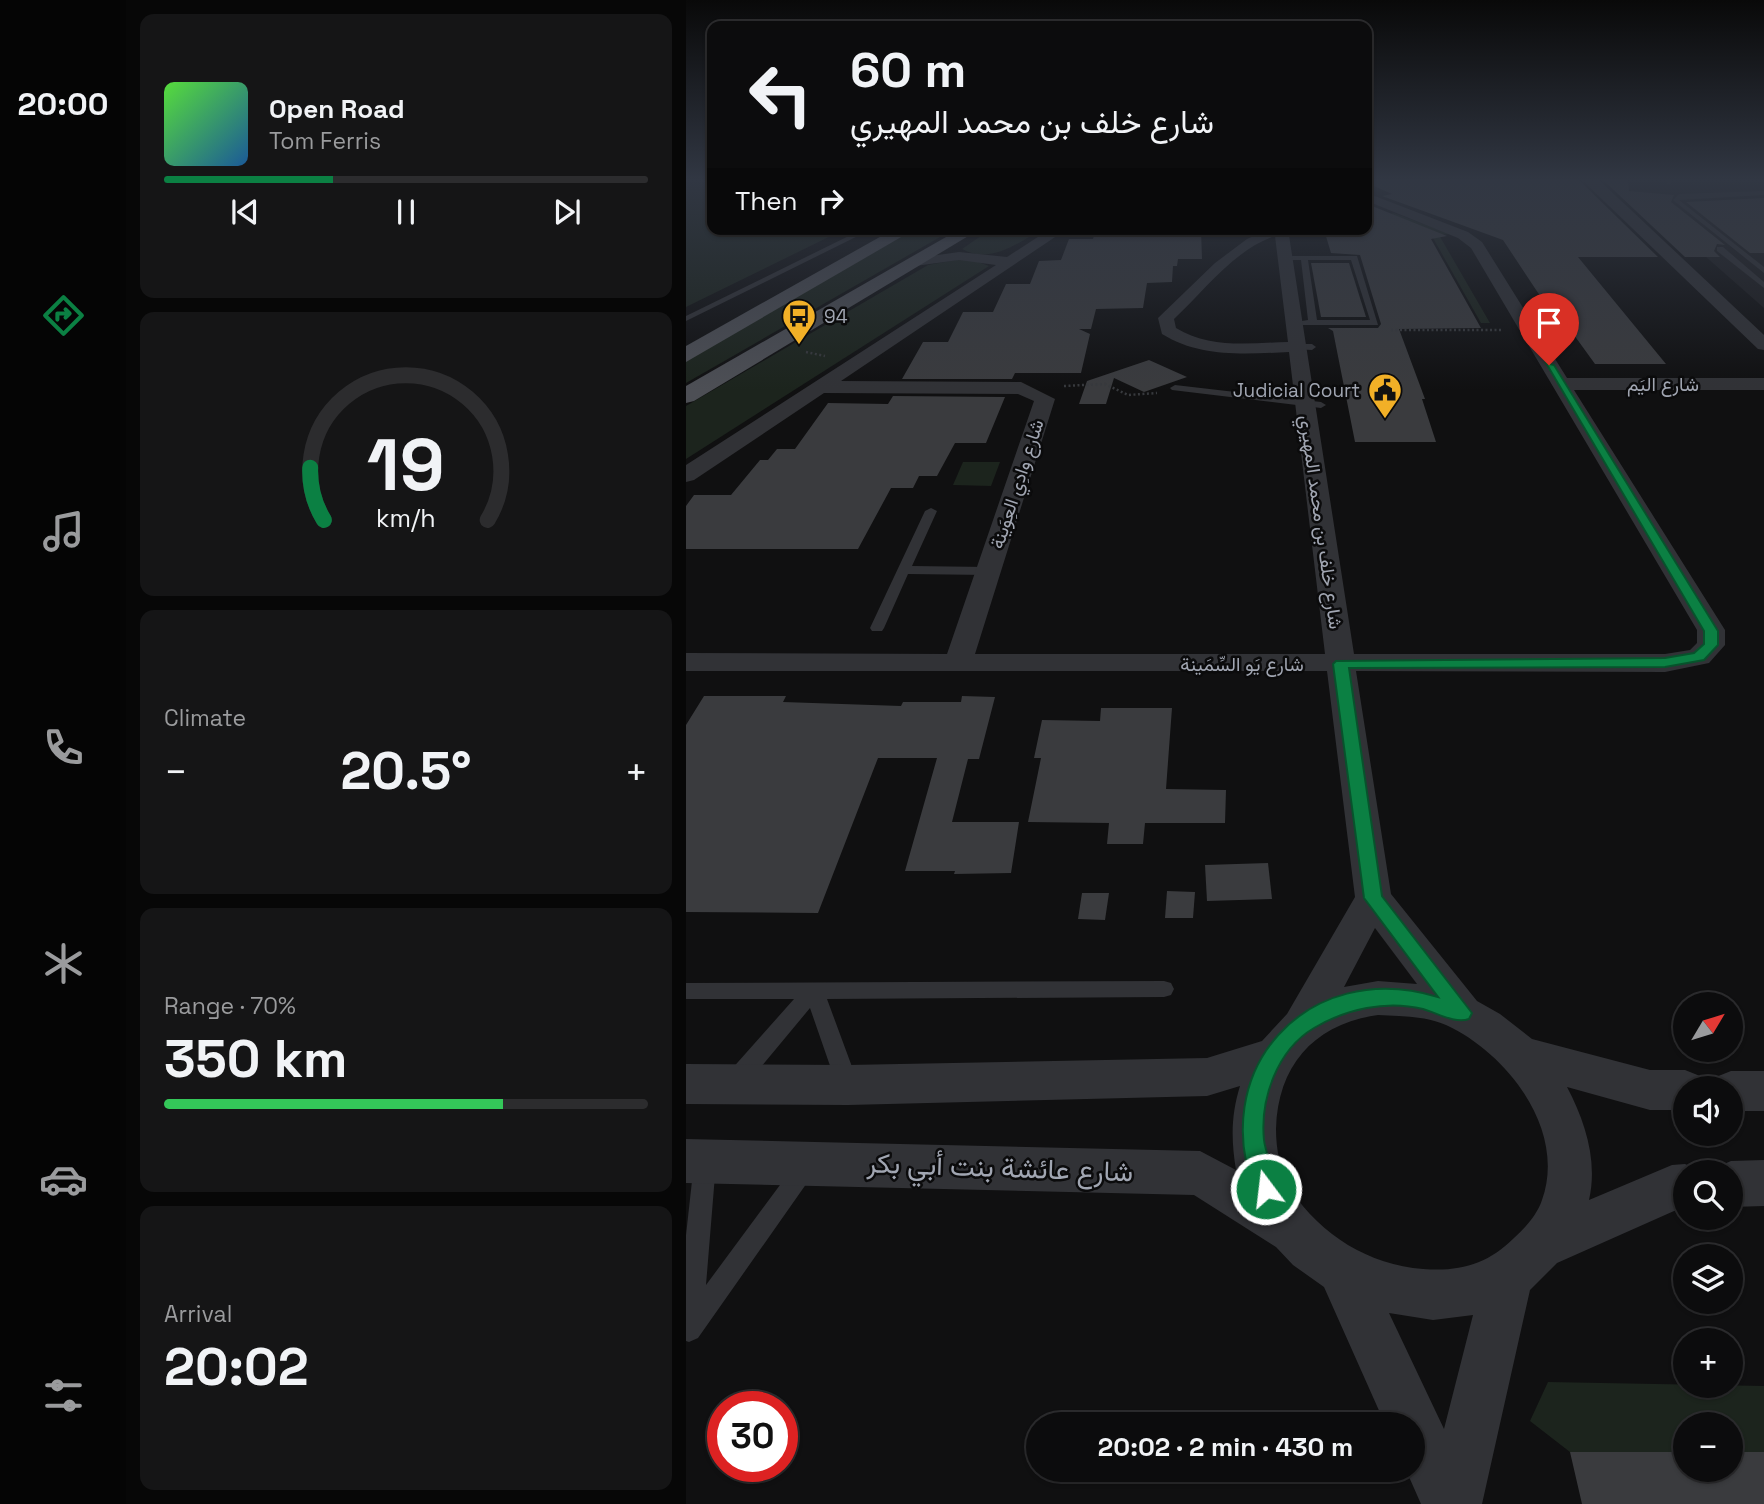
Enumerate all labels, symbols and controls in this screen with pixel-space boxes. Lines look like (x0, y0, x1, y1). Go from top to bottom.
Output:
text: 60 m (850, 39, 966, 101)
icon: left (735, 49, 826, 140)
text: 20:00 (18, 84, 108, 124)
text: Open Road (269, 92, 405, 126)
text: شارع خلف بن محمد المهيري (850, 102, 1214, 142)
text: Tom Ferris (269, 126, 381, 156)
icon: right (812, 182, 850, 220)
text: Then (735, 184, 798, 218)
icon: previous (226, 193, 264, 231)
icon: pause (387, 193, 425, 231)
icon: next (548, 193, 586, 231)
icon: directions (39, 291, 88, 340)
pin (1519, 293, 1579, 365)
bus stop icon: 94 (780, 297, 818, 346)
place label: 94 (824, 304, 848, 329)
icon: arrive (1530, 304, 1568, 342)
public building icon: Judicial Court (1366, 371, 1404, 420)
street label: شارع اليَم (1627, 372, 1699, 397)
place label: Judicial Court (1233, 378, 1360, 403)
street label: شارع خلف بن محمد المهيري (1291, 413, 1348, 631)
street label: شارع وادِي العِوَينة (984, 416, 1053, 553)
text: 19 (367, 418, 445, 511)
text: km/h (376, 502, 436, 534)
icon: music (39, 507, 88, 556)
street label: شارع يَو السِّمَينة (1180, 652, 1304, 677)
text: Climate (164, 703, 246, 733)
icon: phone (39, 723, 88, 772)
text: 20.5° (340, 738, 472, 804)
text: − (164, 748, 188, 796)
text: + (624, 748, 648, 796)
icon: climate (39, 939, 88, 988)
text: Range · 70% (164, 991, 296, 1021)
north arrow (1673, 992, 1743, 1062)
map controls (1673, 992, 1743, 1482)
text: 350 km (164, 1026, 347, 1092)
button: sound (1673, 1076, 1743, 1146)
street label: شارع عائشة بنت أبي بكر (865, 1144, 1134, 1195)
position arrow (1229, 1152, 1303, 1226)
icon: car (39, 1155, 88, 1204)
button: search (1673, 1160, 1743, 1230)
button: layers (1673, 1244, 1743, 1314)
text: Arrival (164, 1299, 232, 1329)
button: + (1673, 1328, 1743, 1398)
text: 20:02 (164, 1334, 309, 1400)
icon: filters (39, 1371, 88, 1420)
speed limit sign: 30 (707, 1391, 798, 1482)
button: − (1673, 1412, 1743, 1482)
text: 20:02 · 2 min · 430 m (1098, 1430, 1353, 1464)

